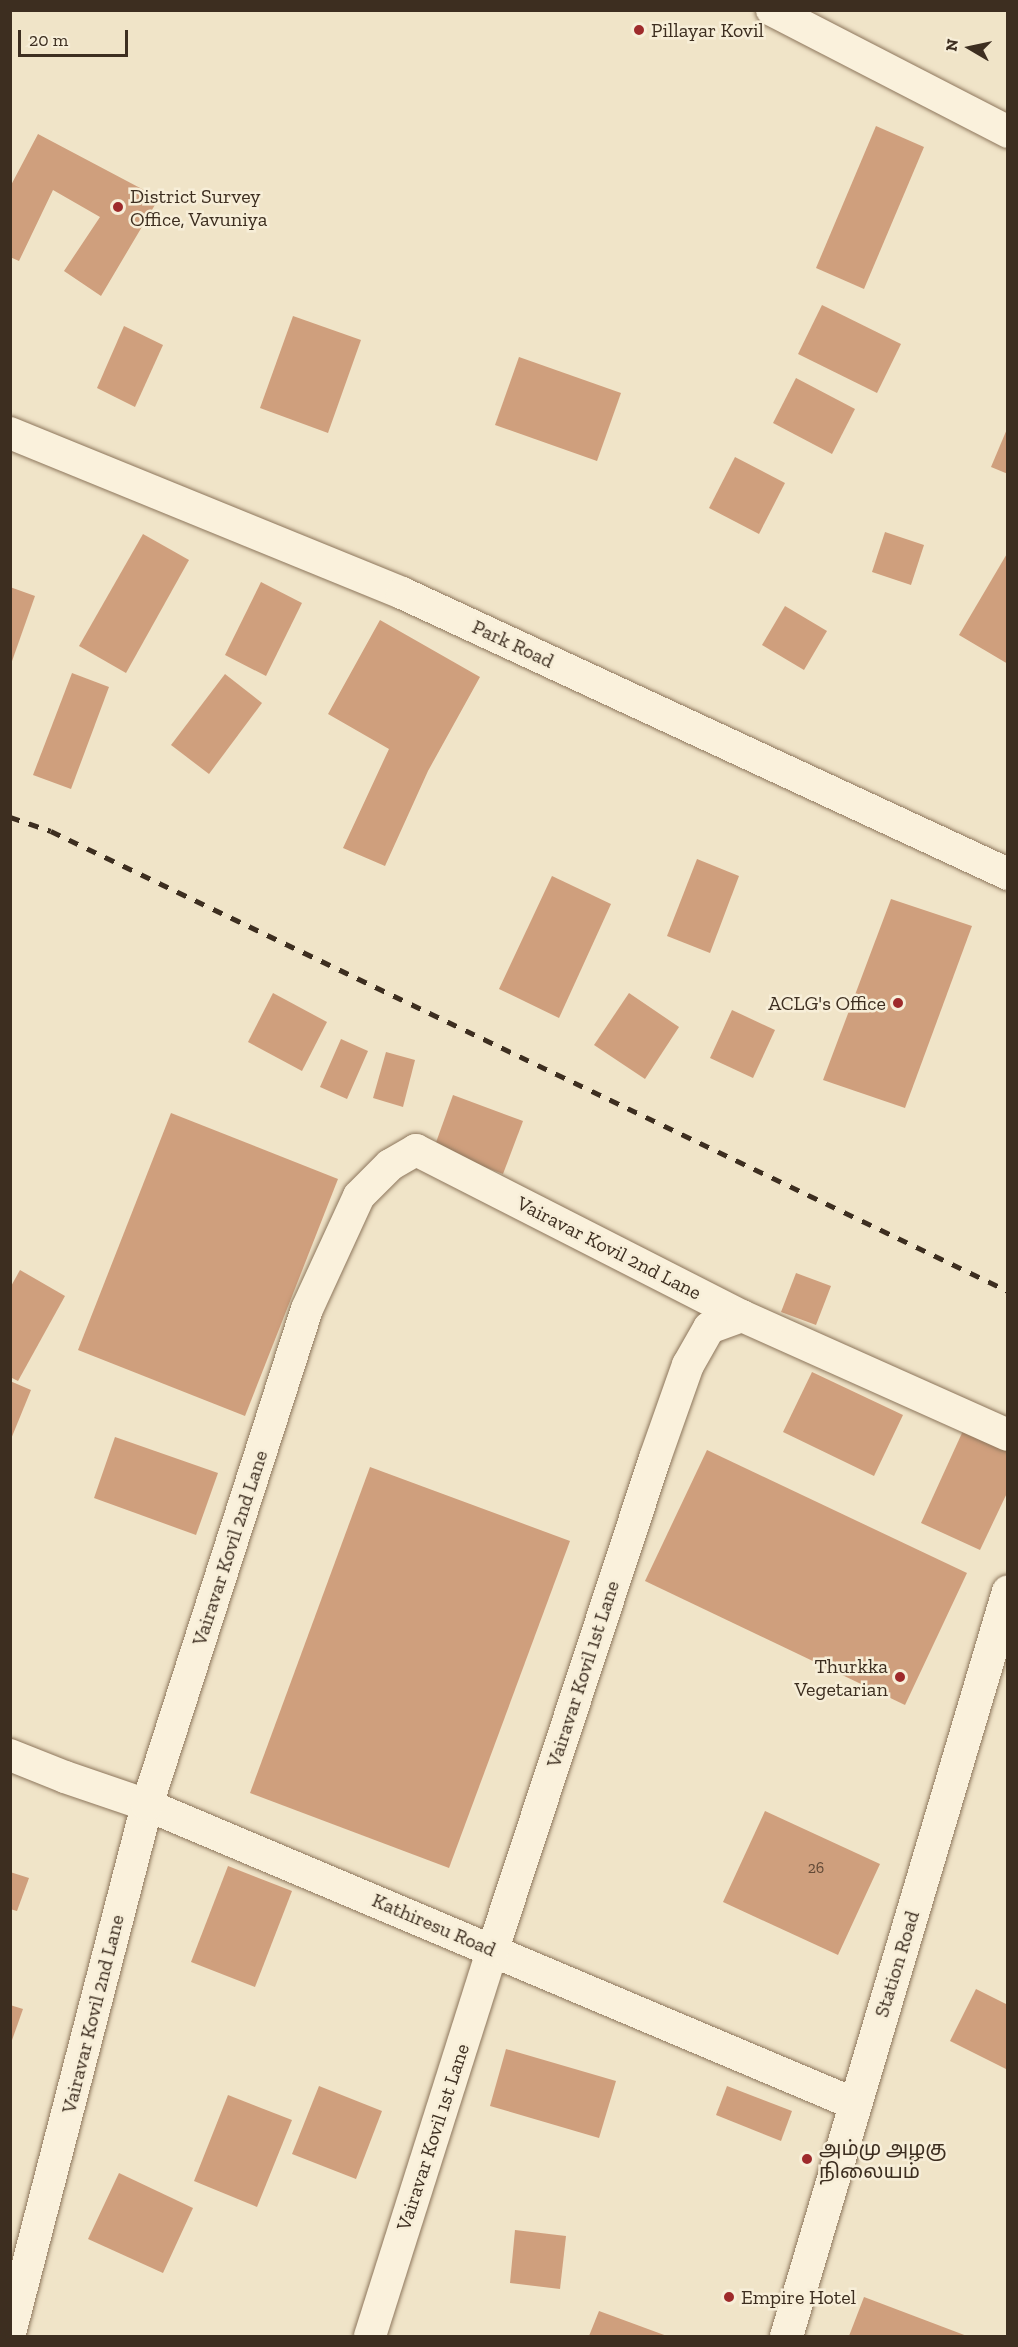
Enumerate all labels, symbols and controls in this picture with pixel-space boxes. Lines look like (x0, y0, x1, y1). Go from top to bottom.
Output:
scale bar (21, 18, 130, 56)
place label: Pillayar Kovil (651, 18, 764, 42)
north arrow (940, 18, 1000, 78)
marker: Pillayar Kovil (632, 23, 646, 37)
text: 20 m (29, 29, 68, 51)
text: N (941, 38, 962, 53)
place label: District Survey Office, Vavuniya (130, 184, 268, 231)
marker: District Survey Office, Vavuniya (111, 200, 125, 214)
street label: Park Road (468, 615, 558, 673)
place label: ACLG's Office (768, 991, 886, 1015)
marker: ACLG's Office (891, 996, 905, 1010)
street label: Vairavar Kovil 2nd Lane (513, 1191, 705, 1305)
street label: Vairavar Kovil 2nd Lane (187, 1447, 273, 1649)
street label: Vairavar Kovil 1st Lane (541, 1577, 625, 1771)
place label: Thurkka Vegetarian (794, 1654, 888, 1701)
marker: Thurkka Vegetarian (893, 1670, 907, 1684)
house number: 26 (808, 1858, 824, 1878)
street label: Kathiresu Road (369, 1888, 499, 1962)
street label: Station Road (869, 1908, 925, 2020)
street label: Vairavar Kovil 2nd Lane (57, 1912, 129, 2116)
street label: Vairavar Kovil 1st Lane (391, 2040, 475, 2234)
place label: அம்மு அழகு நிலையம் (819, 2136, 947, 2183)
marker: அம்மு அழகு நிலையம் (800, 2152, 814, 2166)
place label: Empire Hotel (741, 2285, 856, 2309)
marker: Empire Hotel (722, 2290, 736, 2304)

